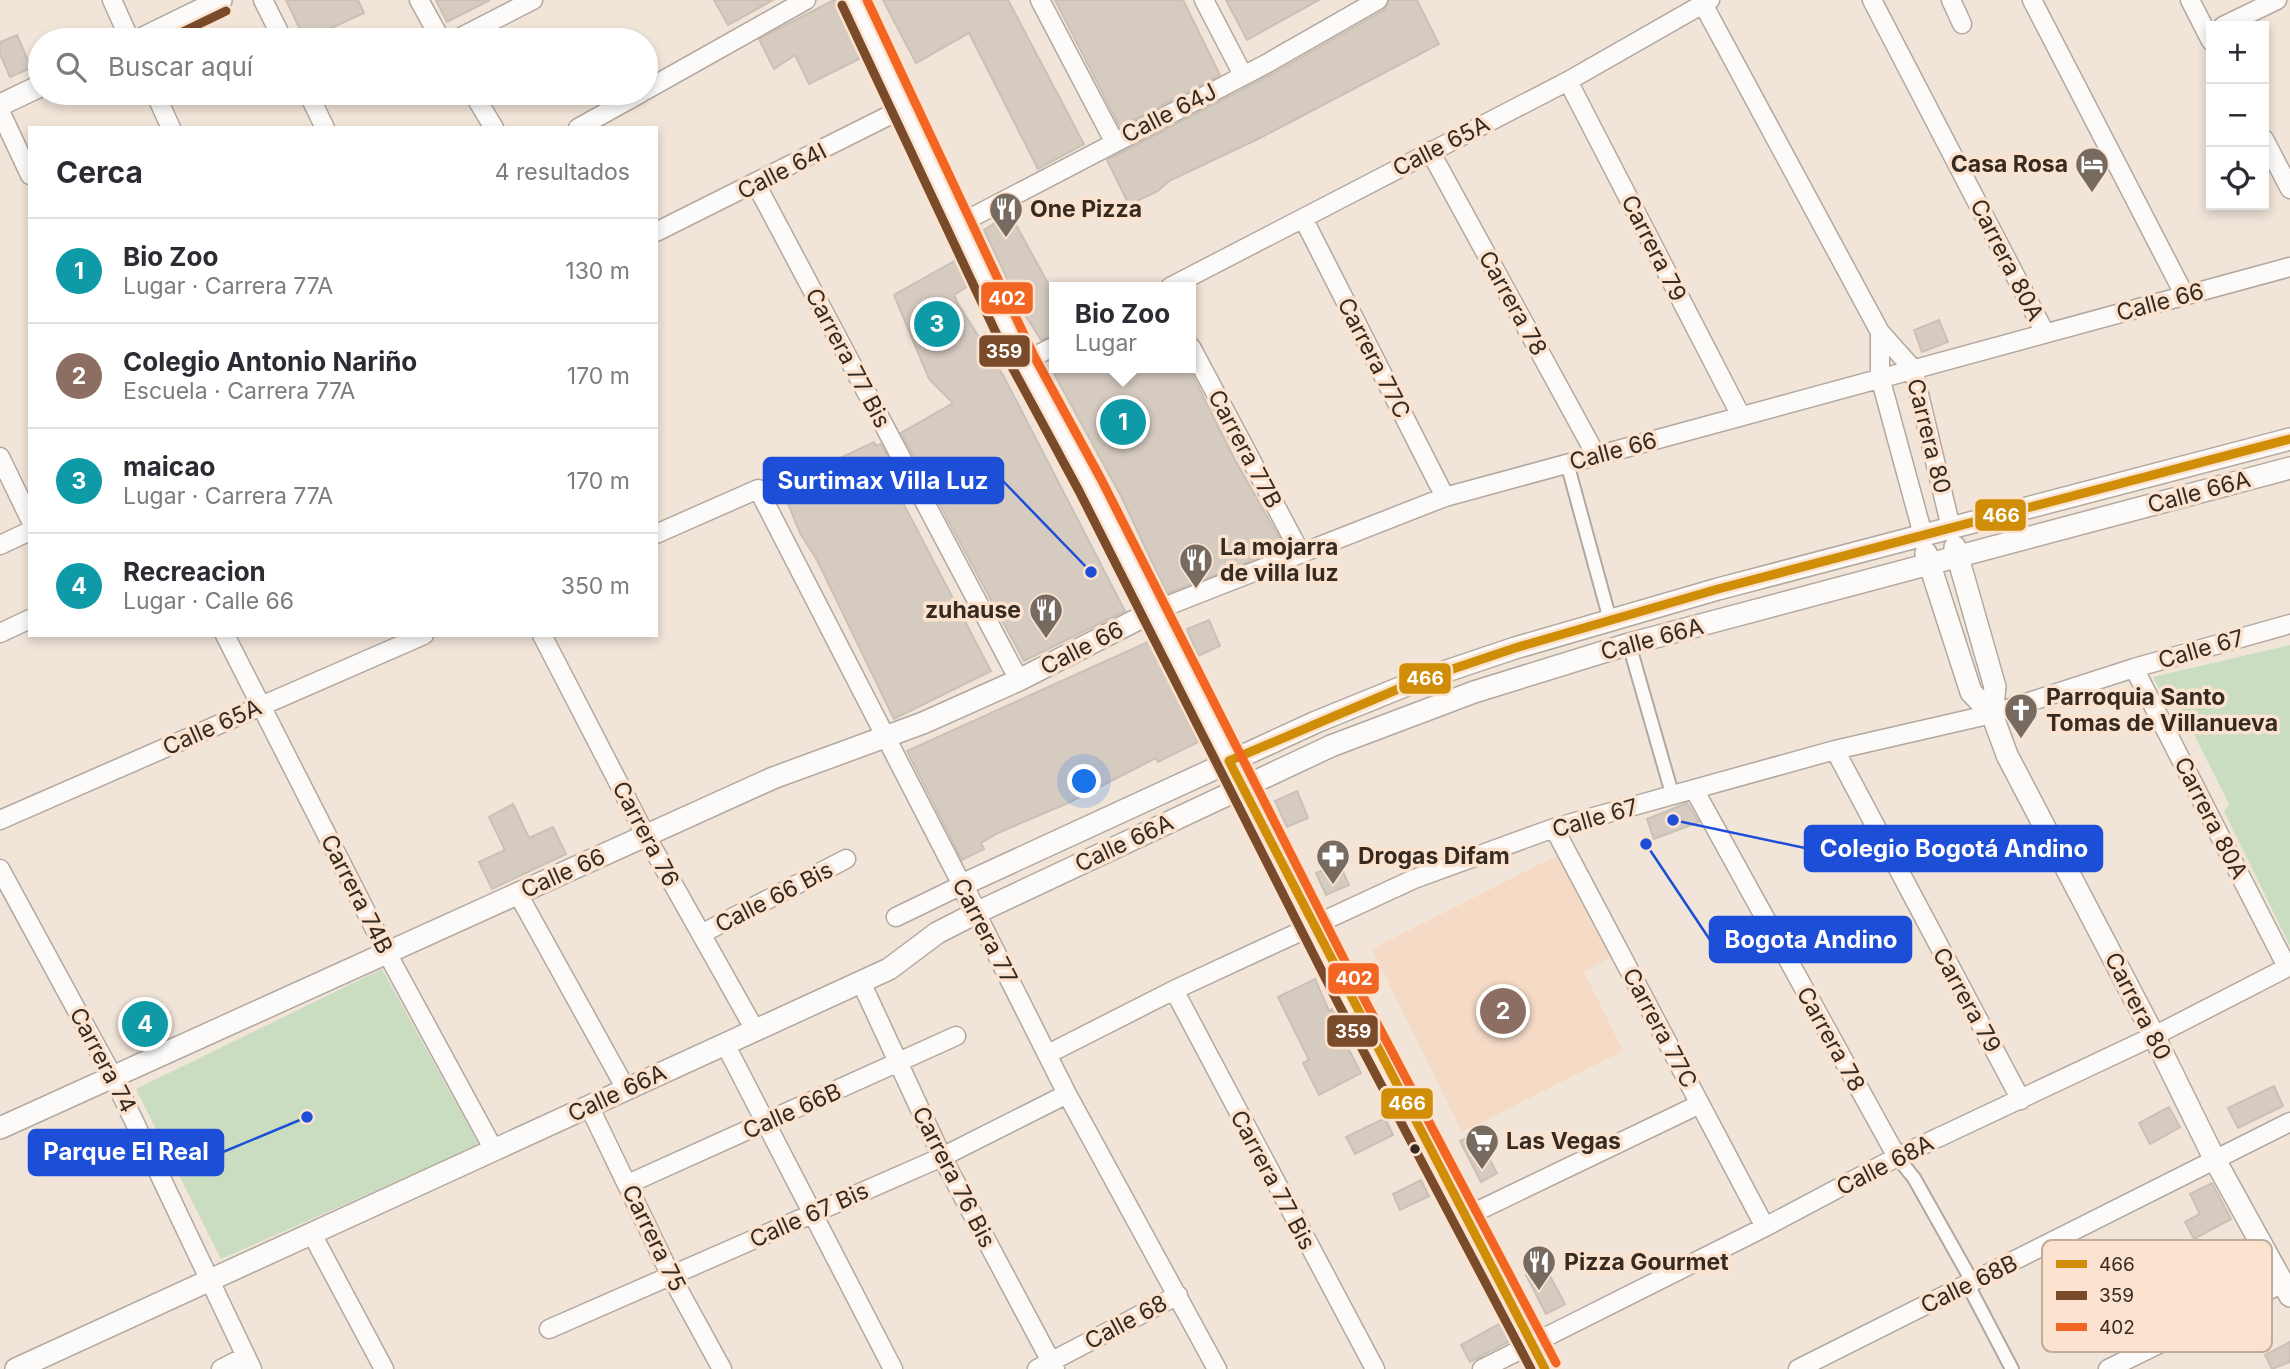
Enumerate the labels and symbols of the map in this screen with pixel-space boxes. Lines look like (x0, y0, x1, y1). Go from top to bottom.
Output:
street label: Calle 64J (1117, 77, 1221, 149)
street label: Calle 65A (1388, 110, 1494, 182)
street label: Calle 64I (733, 137, 831, 205)
hotel icon: Casa Rosa (2073, 145, 2111, 194)
place label: Casa Rosa (1951, 150, 2068, 178)
restaurant icon: One Pizza (987, 190, 1025, 239)
street label: Carrera 79 (1615, 190, 1693, 306)
street label: Carrera 80A (1964, 194, 2050, 326)
place label: One Pizza (1030, 195, 1142, 223)
street label: Carrera 78 (1473, 246, 1553, 360)
street label: Calle 66 (2113, 277, 2207, 327)
line badge: 402 (980, 281, 1034, 315)
street label: Carrera 77 Bis (799, 283, 897, 433)
text: 402 (988, 287, 1026, 310)
street label: Carrera 77C (1332, 293, 1416, 423)
pin: 3 (914, 298, 960, 350)
line badge: 359 (978, 334, 1031, 368)
text: 359 (986, 340, 1022, 363)
street label: Carrera 80 (1901, 376, 1957, 496)
street label: Carrera 77B (1202, 385, 1288, 513)
pin: 1 (1100, 396, 1146, 448)
street label: Calle 66 (1566, 426, 1660, 476)
callout: Surtimax Villa Luz (764, 458, 1003, 503)
street label: Calle 66A (2145, 465, 2254, 519)
text: Surtimax Villa Luz (778, 466, 988, 495)
line badge: 466 (1974, 498, 2027, 532)
text: 466 (1982, 504, 2020, 527)
place label: La mojarra de villa luz (1220, 533, 1339, 587)
restaurant icon: La mojarra de villa luz (1177, 541, 1215, 590)
restaurant icon: zuhause (1027, 591, 1065, 640)
place label: zuhause (925, 596, 1021, 624)
street label: Calle 66A (1598, 612, 1707, 666)
street label: Calle 66 (1036, 615, 1128, 681)
street label: Calle 67 (2155, 623, 2247, 675)
line badge: 466 (1398, 662, 1452, 695)
text: 466 (1406, 667, 1444, 690)
place label: Parroquia Santo Tomas de Villanueva (2046, 683, 2278, 737)
church icon: Parroquia Santo Tomas de Villanueva (2002, 691, 2040, 740)
street label: Calle 65A (158, 693, 266, 761)
street label: Carrera 80A (2168, 752, 2254, 884)
your location (1067, 764, 1101, 798)
street label: Carrera 76 (607, 776, 685, 892)
street label: Calle 67 (1549, 792, 1641, 844)
street label: Calle 66A (1070, 808, 1178, 878)
callout: Colegio Bogotá Andino (1805, 826, 2102, 871)
street label: Carrera 74B (315, 830, 399, 958)
text: Colegio Bogotá Andino (1820, 834, 2088, 863)
pharmacy icon: Drogas Difam (1314, 837, 1352, 886)
street label: Calle 66 (517, 842, 609, 904)
place label: Drogas Difam (1358, 842, 1510, 870)
street label: Calle 66 Bis (710, 855, 838, 939)
street label: Carrera 77 (946, 873, 1024, 989)
callout: Bogota Andino (1710, 917, 1911, 962)
text: Bogota Andino (1724, 925, 1898, 954)
street label: Carrera 79 (1927, 943, 2007, 1057)
street label: Carrera 80 (2099, 947, 2177, 1065)
line badge: 402 (1327, 962, 1380, 995)
street label: Carrera 77C (1617, 963, 1703, 1093)
text: 402 (1335, 967, 1373, 990)
street label: Carrera 78 (1791, 982, 1871, 1096)
pin: 2 (1480, 985, 1526, 1037)
pin: 4 (122, 998, 168, 1050)
street label: Carrera 74 (64, 1003, 142, 1117)
line badge: 359 (1326, 1014, 1379, 1048)
text: 359 (1335, 1020, 1371, 1043)
street label: Calle 66A (563, 1058, 671, 1128)
street label: Calle 66B (739, 1077, 845, 1145)
line badge: 466 (1380, 1087, 1434, 1120)
text: 466 (1388, 1092, 1426, 1115)
street label: Carrera 76 Bis (906, 1102, 1002, 1252)
street label: Carrera 77 Bis (1224, 1105, 1322, 1255)
supermarket icon: Las Vegas (1463, 1122, 1501, 1171)
place label: Las Vegas (1506, 1127, 1621, 1155)
street label: Calle 68A (1832, 1129, 1938, 1201)
callout: Parque El Real (29, 1130, 223, 1175)
text: Parque El Real (43, 1137, 209, 1166)
unlabelled marker (1408, 1142, 1422, 1156)
street label: Calle 67 Bis (745, 1176, 873, 1254)
street label: Carrera 75 (616, 1180, 692, 1296)
legend (2042, 1240, 2272, 1352)
restaurant icon: Pizza Gourmet (1520, 1243, 1558, 1292)
place label: Pizza Gourmet (1564, 1248, 1729, 1276)
street label: Calle 68B (1916, 1249, 2022, 1319)
text: 466 (2099, 1253, 2135, 1276)
text: 359 (2099, 1284, 2134, 1307)
street label: Calle 68 (1080, 1289, 1172, 1355)
text: 402 (2099, 1316, 2135, 1339)

